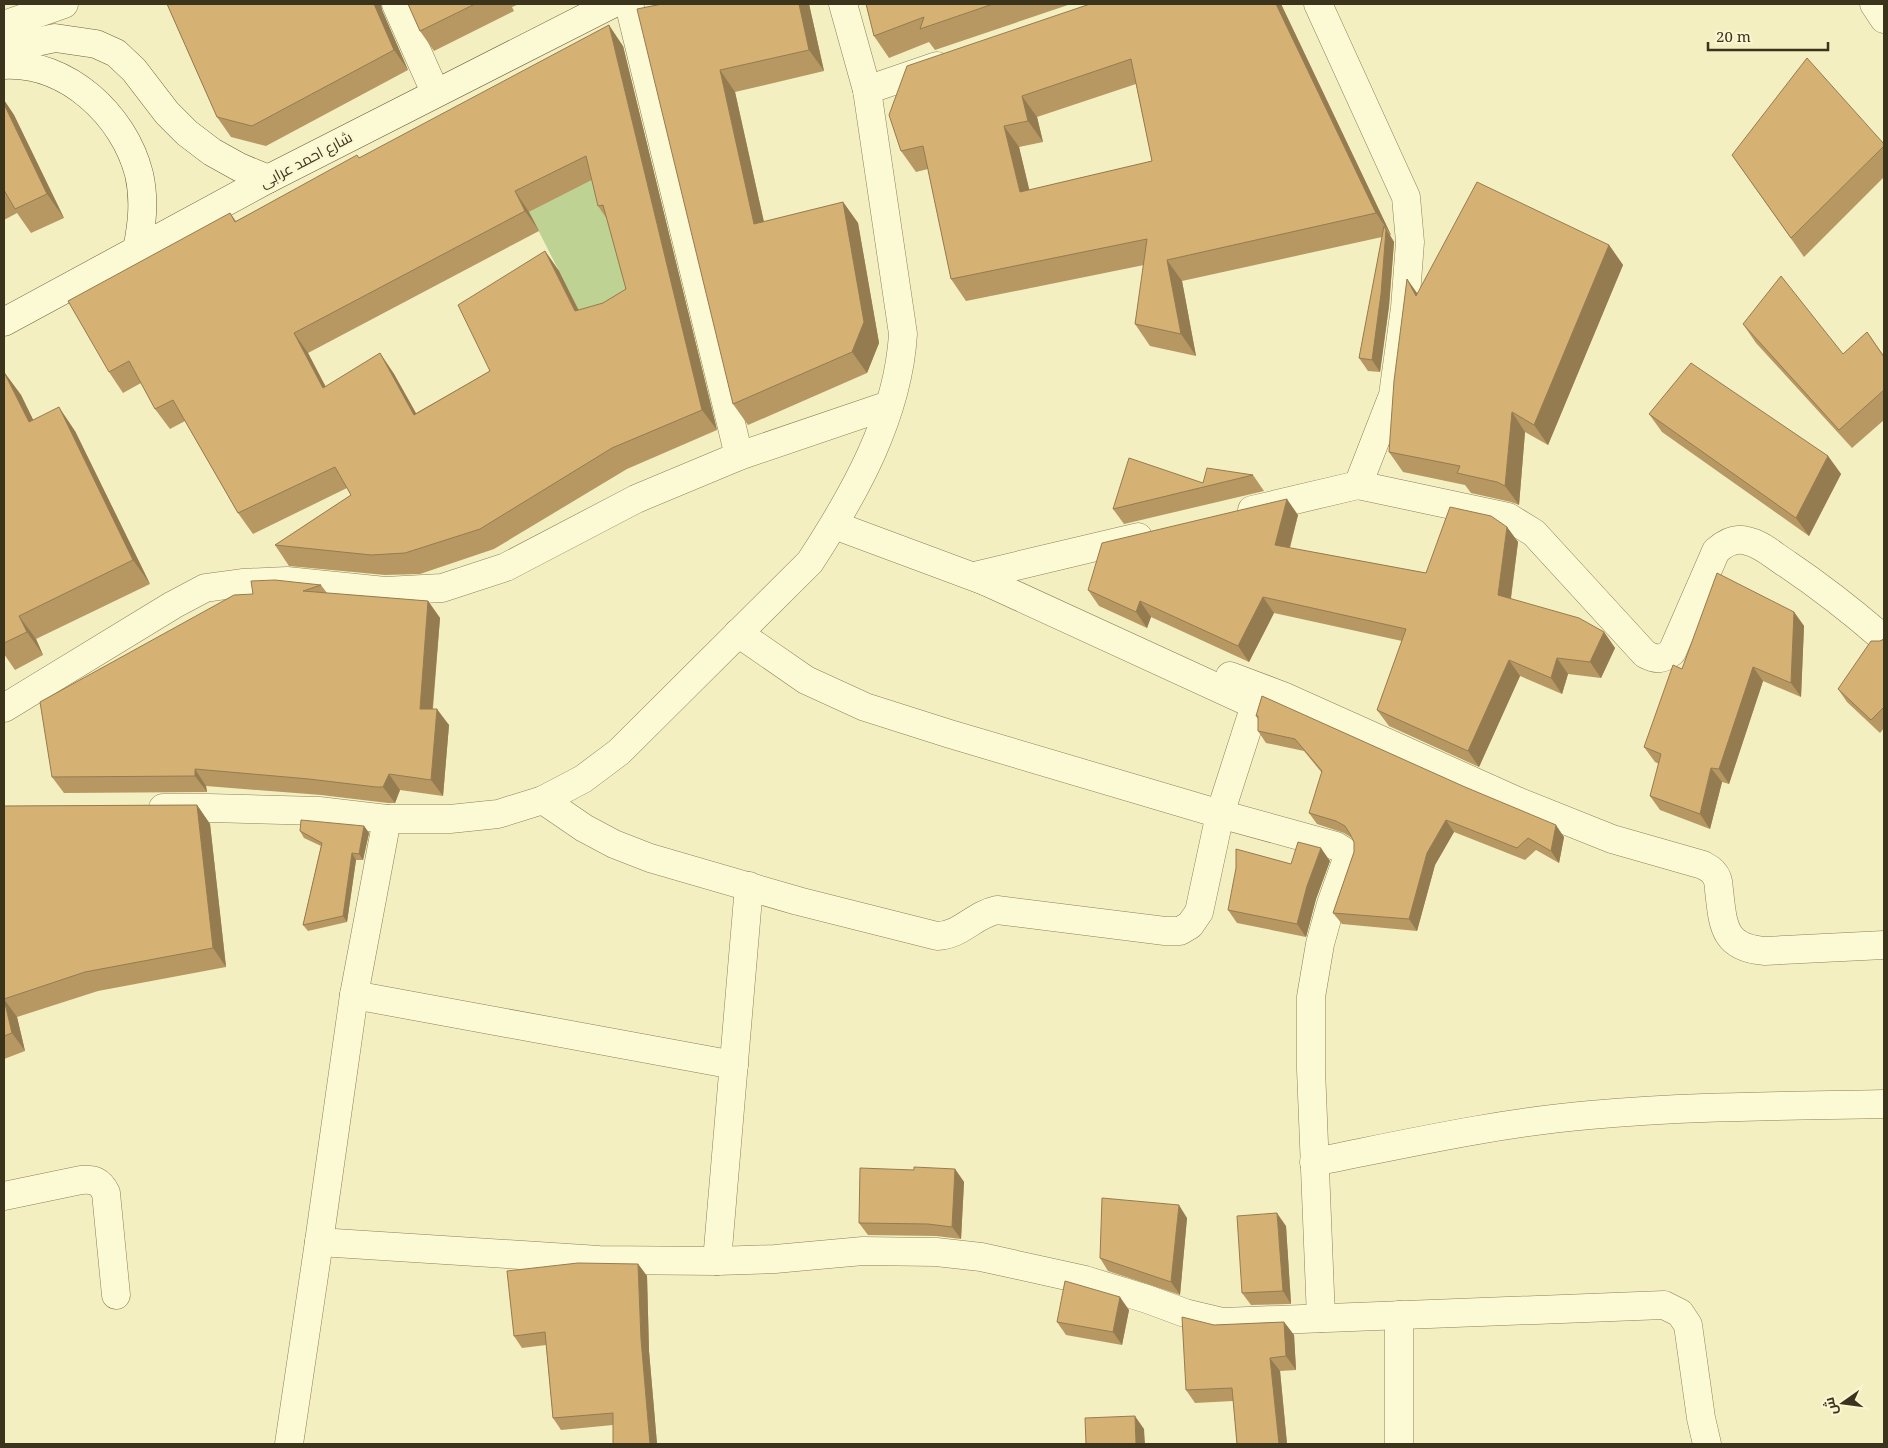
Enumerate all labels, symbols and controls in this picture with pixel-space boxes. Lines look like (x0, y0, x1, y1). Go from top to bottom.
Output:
scale bar (1708, 20, 1828, 52)
text: 20 m (1716, 26, 1751, 46)
street label: شارع احمد عرابى (256, 126, 356, 194)
north arrow (1818, 1378, 1868, 1428)
text: ش (1819, 1395, 1841, 1417)

